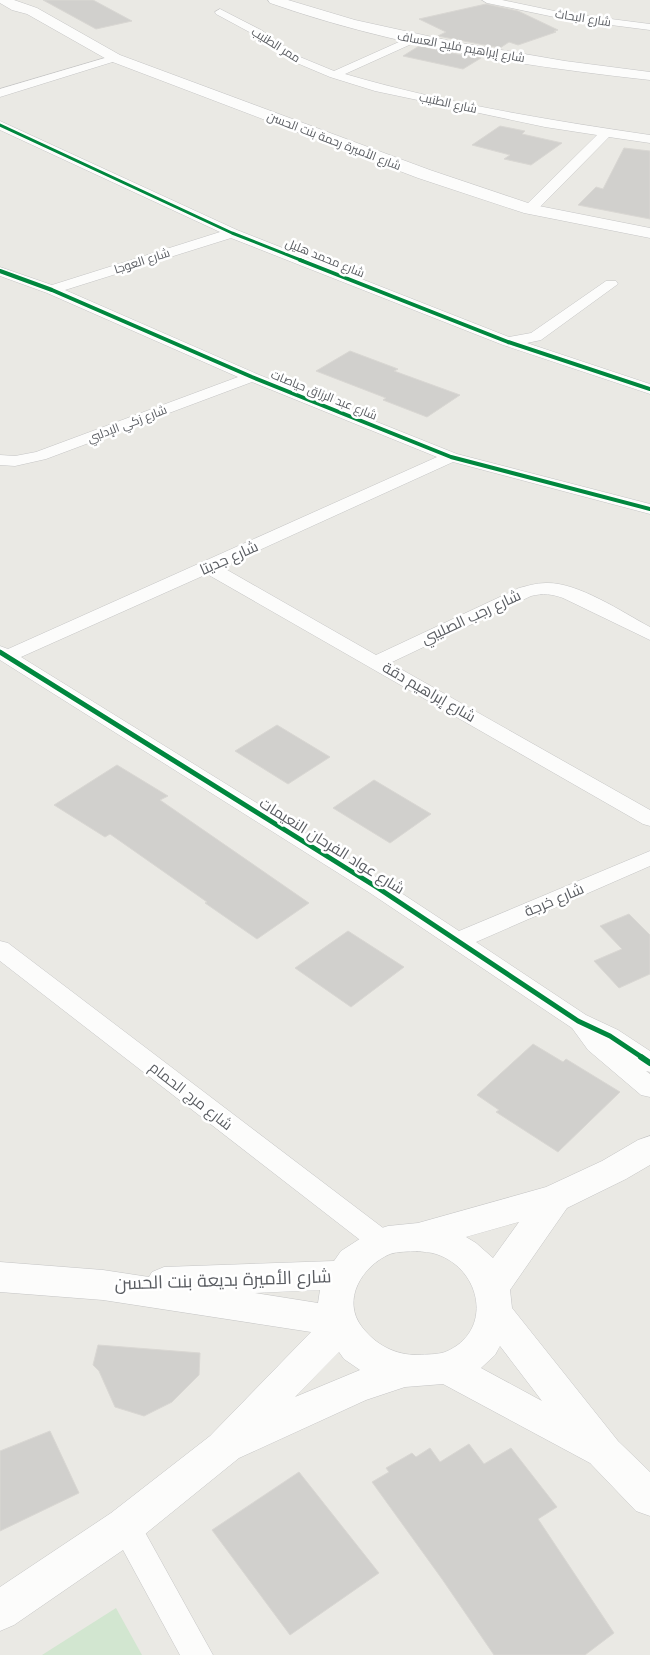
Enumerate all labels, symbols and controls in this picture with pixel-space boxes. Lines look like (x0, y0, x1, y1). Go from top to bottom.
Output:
street label: شارع البحاث (554, 7, 612, 30)
street label: ممر الطنيب (249, 25, 303, 65)
street label: شارع إبراهيم فليح العساف (396, 29, 526, 66)
street label: شارع الطنيب (418, 90, 478, 117)
street label: شارع الأميرة رحمة بنت الحسن (265, 109, 403, 174)
street label: شارع محمد هليل (283, 236, 367, 281)
street label: شارع العوجا (112, 245, 172, 278)
street label: شارع عبد الرزاق حياصات (269, 367, 379, 424)
street label: شارع زكي الإدلبي (85, 402, 170, 448)
street label: شارع جديتا (197, 537, 262, 581)
street label: شارع رجب الصليبي (418, 586, 525, 651)
street label: شارع إبراهيم دقة (378, 658, 479, 728)
street label: شارع عواد الفرحان النعيمات (255, 794, 408, 900)
street label: شارع خرجة (522, 879, 587, 922)
street label: شارع مرج الحمام (144, 1058, 236, 1136)
street label: شارع الأميرة بديعة بنت الحسن (114, 1265, 332, 1296)

